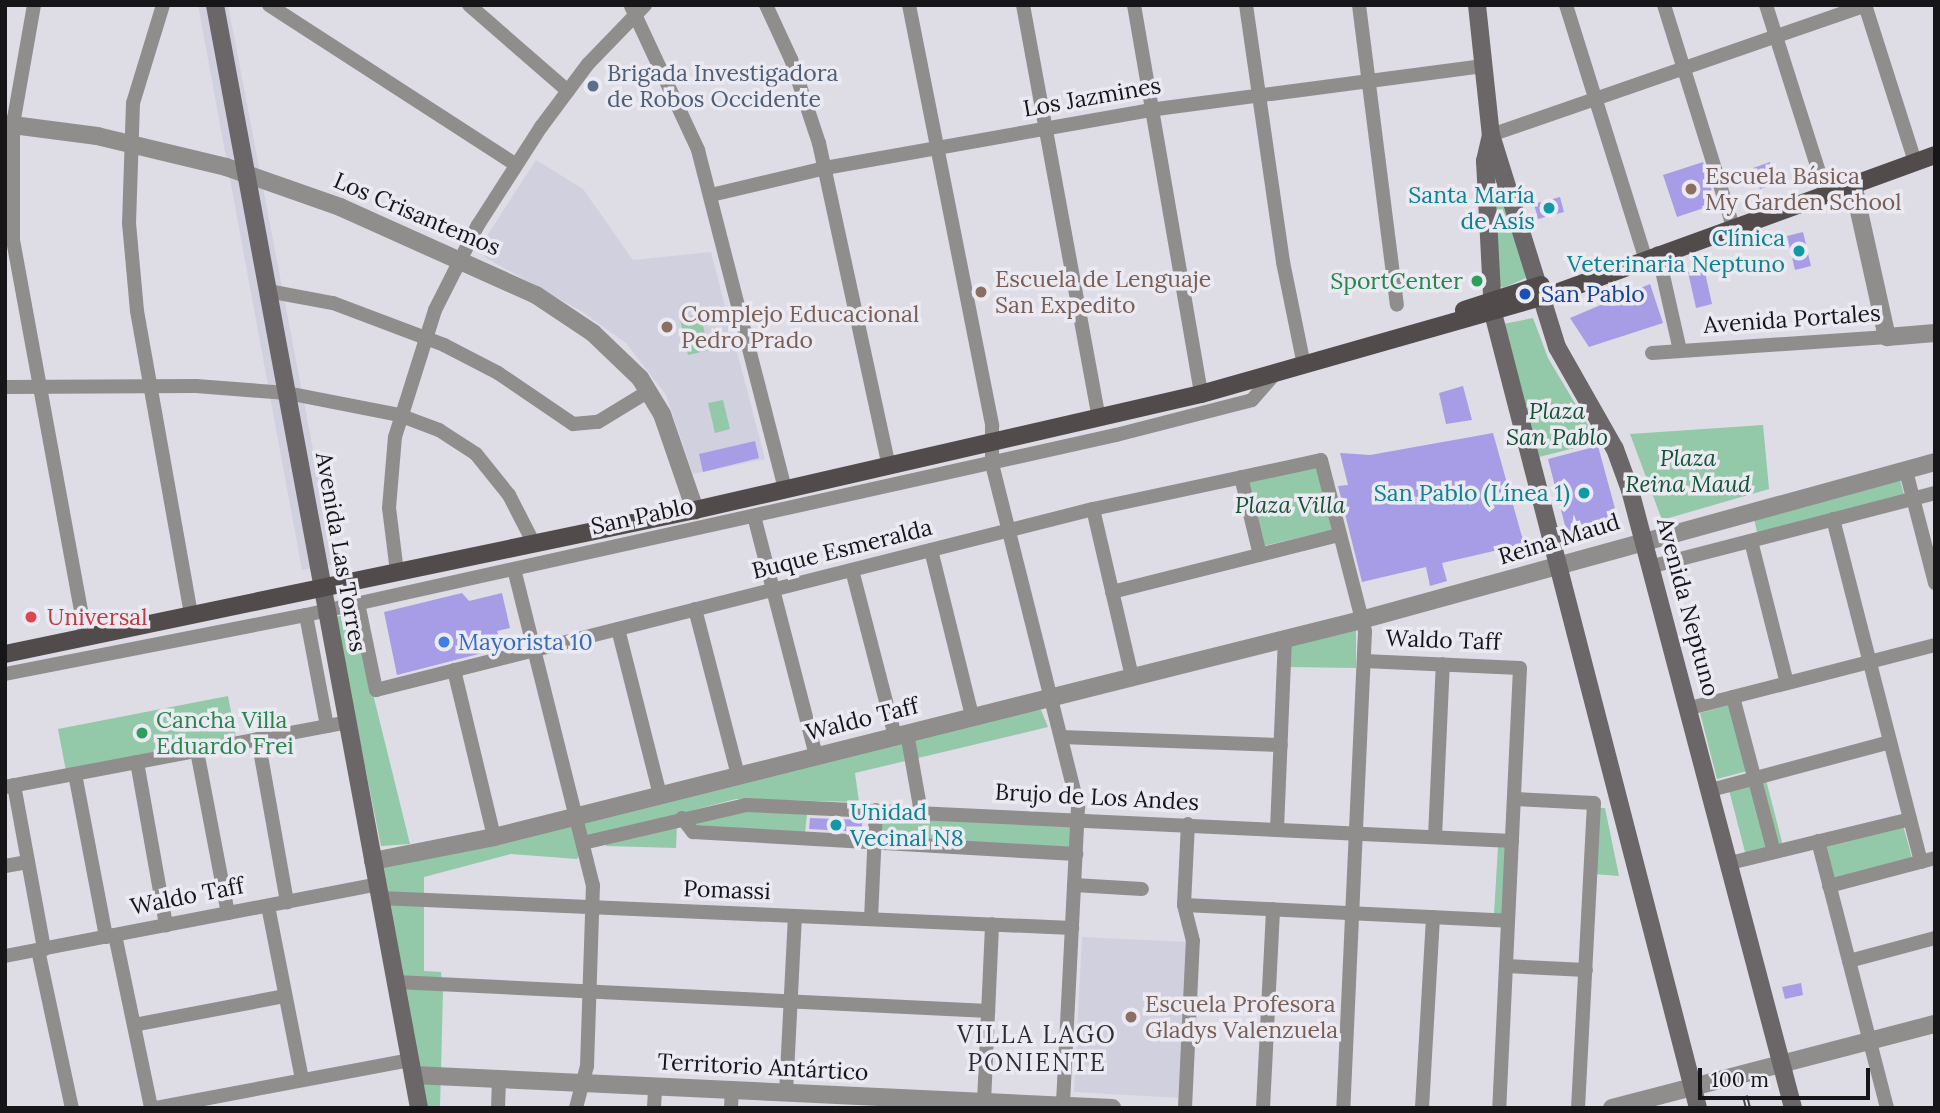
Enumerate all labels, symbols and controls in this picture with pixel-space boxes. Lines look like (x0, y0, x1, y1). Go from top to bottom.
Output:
place label: Brigada Investigadora de Robos Occidente (607, 59, 838, 113)
street label: Los Jazmines (1021, 71, 1163, 123)
marker: Brigada Investigadora de Robos Occidente (585, 78, 601, 94)
place label: Escuela Básica My Garden School (1705, 162, 1902, 216)
street label: Los Crisantemos (330, 166, 504, 262)
place label: Santa María de Asís (1408, 181, 1535, 235)
marker: Escuela Básica My Garden School (1683, 181, 1699, 197)
marker: Santa María de Asís (1541, 200, 1557, 216)
place label: Clínica Veterinaria Neptuno (1567, 224, 1785, 278)
marker: Clínica Veterinaria Neptuno (1791, 243, 1807, 259)
place label: Escuela de Lenguaje San Expedito (995, 265, 1211, 319)
place label: SportCenter (1330, 267, 1463, 295)
marker: SportCenter (1469, 273, 1485, 289)
place label: San Pablo (1541, 280, 1645, 308)
marker: Escuela de Lenguaje San Expedito (973, 284, 989, 300)
marker: San Pablo (1515, 284, 1535, 304)
street label: Avenida Portales (1703, 299, 1881, 339)
place label: Complejo Educacional Pedro Prado (681, 300, 919, 354)
marker: Complejo Educacional Pedro Prado (659, 319, 675, 335)
park label: Plaza San Pablo (1506, 397, 1608, 451)
park label: Plaza Reina Maud (1625, 444, 1751, 498)
street label: Avenida Las Torres (310, 450, 372, 654)
place label: San Pablo (Línea 1) (1374, 479, 1570, 507)
marker: San Pablo (Línea 1) (1576, 485, 1592, 501)
park label: Plaza Villa (1235, 491, 1345, 519)
street label: San Pablo (588, 492, 696, 540)
street label: Reina Maud (1495, 507, 1623, 571)
street label: Buque Esmeralda (749, 513, 935, 585)
street label: Avenida Neptuno (1651, 515, 1725, 699)
place label: Universal (47, 603, 147, 631)
marker: Universal (21, 607, 41, 627)
street label: Waldo Taff (1385, 624, 1501, 656)
place label: Mayorista 10 (458, 628, 593, 656)
marker: Mayorista 10 (436, 634, 452, 650)
street label: Waldo Taff (803, 692, 921, 746)
place label: Cancha Villa Eduardo Frei (156, 706, 294, 760)
marker: Cancha Villa Eduardo Frei (134, 725, 150, 741)
street label: Brujo de Los Andes (994, 778, 1200, 816)
place label: Unidad Vecinal N8 (850, 798, 964, 852)
marker: Unidad Vecinal N8 (828, 817, 844, 833)
street label: Waldo Taff (128, 871, 246, 921)
street label: Pomassi (683, 875, 771, 905)
place label: Escuela Profesora Gladys Valenzuela (1145, 990, 1338, 1044)
marker: Escuela Profesora Gladys Valenzuela (1123, 1009, 1139, 1025)
district label: VILLA LAGO PONIENTE (959, 1021, 1115, 1077)
street label: Territorio Antártico (657, 1048, 869, 1086)
scale bar (1702, 1054, 1874, 1098)
text: 100 m (1711, 1066, 1769, 1093)

